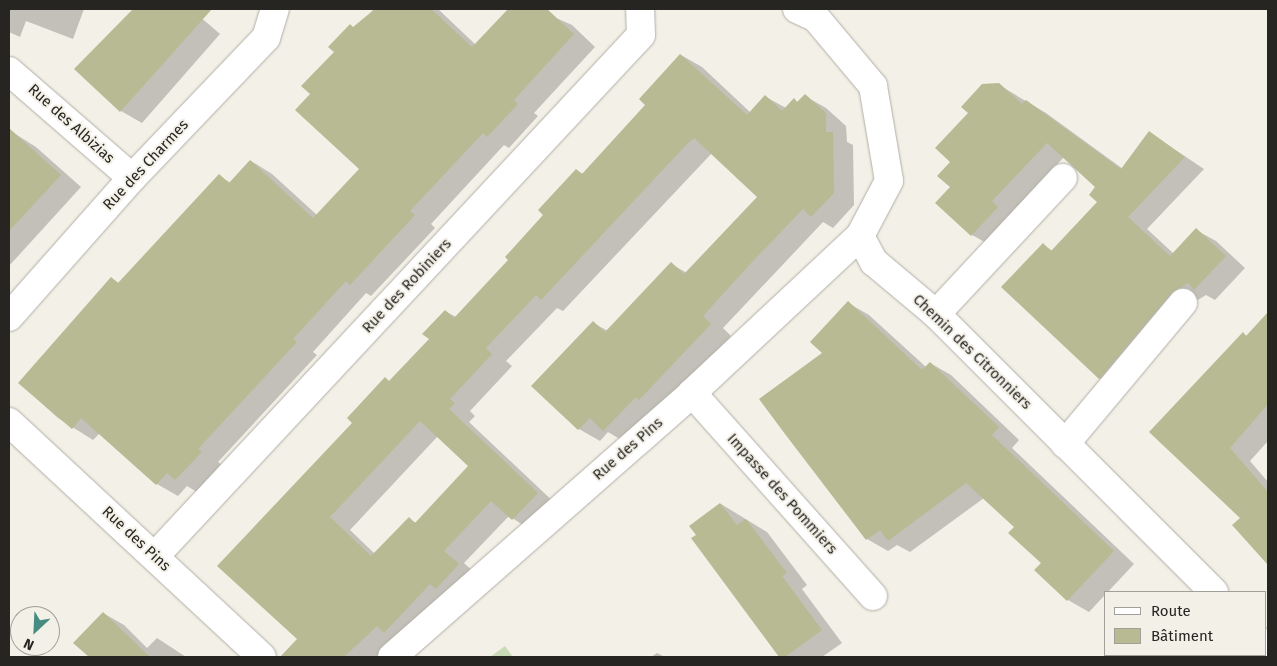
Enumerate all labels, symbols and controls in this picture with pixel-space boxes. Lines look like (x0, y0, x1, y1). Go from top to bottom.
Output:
street label: Rue des Albizias (24, 81, 118, 167)
street label: Rue des Charmes (99, 116, 193, 214)
street label: Rue des Robiniers (359, 235, 455, 337)
street label: Chemin des Citronniers (909, 291, 1035, 413)
street label: Rue des Pins (589, 414, 667, 484)
street label: Impasse des Pommiers (723, 430, 841, 558)
street label: Rue des Pins (98, 503, 174, 575)
legend (1104, 591, 1267, 656)
text: Route (1151, 602, 1191, 620)
north arrow (10, 606, 60, 656)
text: Bâtiment (1151, 627, 1213, 645)
text: N (21, 634, 37, 654)

